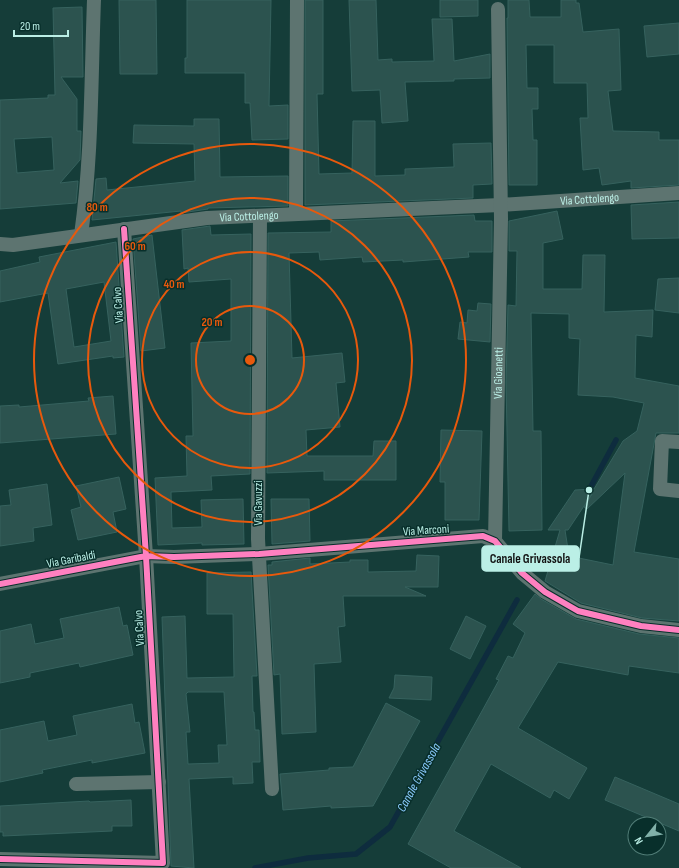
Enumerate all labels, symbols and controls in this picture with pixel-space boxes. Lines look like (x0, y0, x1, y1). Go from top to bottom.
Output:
scale bar (14, 12, 68, 38)
text: 20 m (20, 19, 40, 34)
street label: Via Cottolengo (560, 190, 620, 209)
text: 80 m (86, 200, 108, 215)
street label: Via Cottolengo (219, 208, 279, 225)
text: 60 m (124, 239, 146, 254)
text: 40 m (163, 277, 185, 292)
street label: Via Calvo (110, 286, 127, 324)
text: 20 m (202, 315, 222, 330)
street label: Via Gioanetti (491, 347, 507, 399)
centre of rings (243, 353, 257, 367)
street label: Via Gavuzzi (251, 480, 266, 526)
street label: Via Marconi (402, 521, 450, 540)
callout: Canale Grivassola (482, 546, 579, 571)
street label: Via Garibaldi (45, 547, 97, 572)
text: Canale Grivassola (490, 551, 570, 567)
street label: Via Calvo (131, 610, 148, 646)
water label: Canale Grivassola (393, 740, 445, 815)
north arrow (627, 816, 667, 856)
text: N (632, 835, 646, 847)

